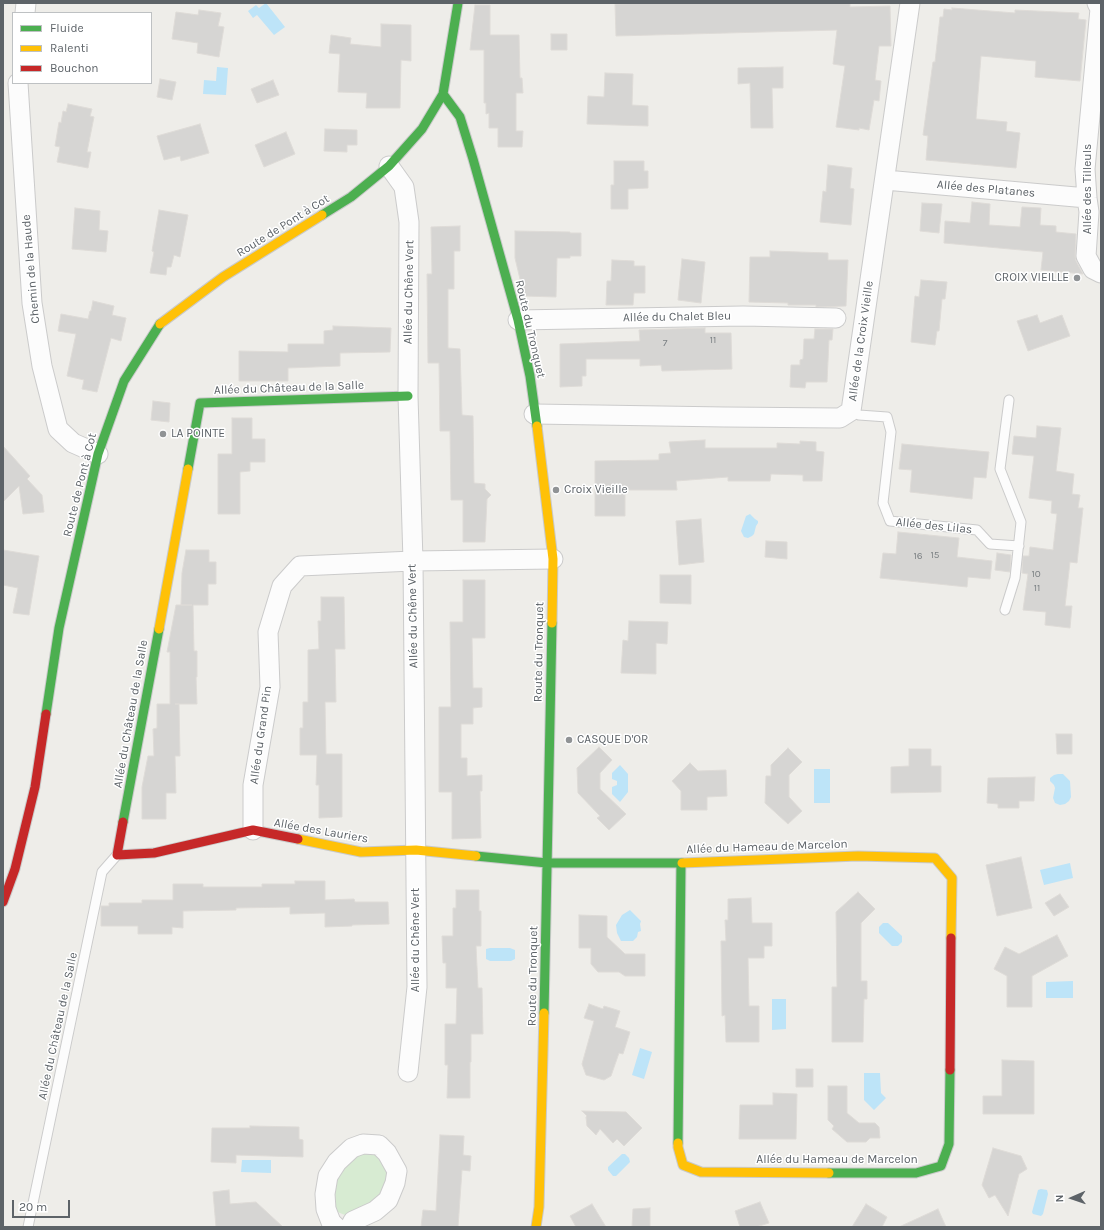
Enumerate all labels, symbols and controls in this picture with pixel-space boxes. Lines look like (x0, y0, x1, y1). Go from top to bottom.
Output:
legend (12, 12, 152, 84)
text: Fluide (50, 21, 84, 35)
text: Ralenti (50, 41, 89, 55)
text: Bouchon (50, 61, 99, 75)
street label: Allée des Tilleuls (1081, 144, 1095, 234)
street label: Allée des Platanes (936, 178, 1036, 200)
street label: Route de Pont à Cot (234, 192, 332, 260)
street label: Chemin de la Haude (19, 214, 43, 324)
street label: Allée du Chêne Vert (401, 240, 417, 344)
place label: CROIX VIEILLE (994, 271, 1069, 285)
marker: CROIX VIEILLE (1072, 273, 1082, 283)
street label: Route du Tronquet (512, 279, 548, 379)
street label: Allée de la Croix Vieille (845, 280, 877, 402)
street label: Allée du Chalet Bleu (623, 309, 731, 325)
house number: 11 (710, 334, 716, 346)
house number: 7 (663, 337, 667, 349)
street label: Allée du Château de la Salle (214, 378, 364, 398)
place label: LA POINTE (171, 427, 225, 441)
marker: LA POINTE (158, 429, 168, 439)
street label: Route de Pont à Cot (60, 432, 100, 538)
place label: Croix Vieille (564, 483, 628, 497)
marker: Croix Vieille (551, 485, 561, 495)
street label: Allée des Lilas (895, 515, 973, 537)
house number: 15 (931, 549, 939, 561)
house number: 16 (913, 550, 923, 562)
street label: Allée du Chêne Vert (405, 564, 421, 668)
house number: 10 (1031, 568, 1041, 580)
house number: 11 (1034, 582, 1040, 594)
street label: Route du Tronquet (531, 602, 547, 702)
street label: Allée du Château de la Salle (111, 639, 151, 789)
street label: Allée du Grand Pin (247, 685, 275, 785)
place label: CASQUE D'OR (577, 733, 648, 747)
marker: CASQUE D'OR (564, 735, 574, 745)
street label: Allée des Lauriers (273, 816, 369, 846)
street label: Allée du Hameau de Marcelon (686, 837, 848, 857)
street label: Allée du Chêne Vert (409, 888, 423, 992)
street label: Route du Tronquet (525, 926, 541, 1026)
street label: Allée du Château de la Salle (35, 951, 81, 1101)
street label: Allée du Hameau de Marcelon (756, 1153, 918, 1167)
north arrow (1052, 1178, 1092, 1218)
scale bar (14, 1192, 72, 1218)
text: N (1053, 1194, 1066, 1203)
text: 20 m (19, 1200, 47, 1214)

